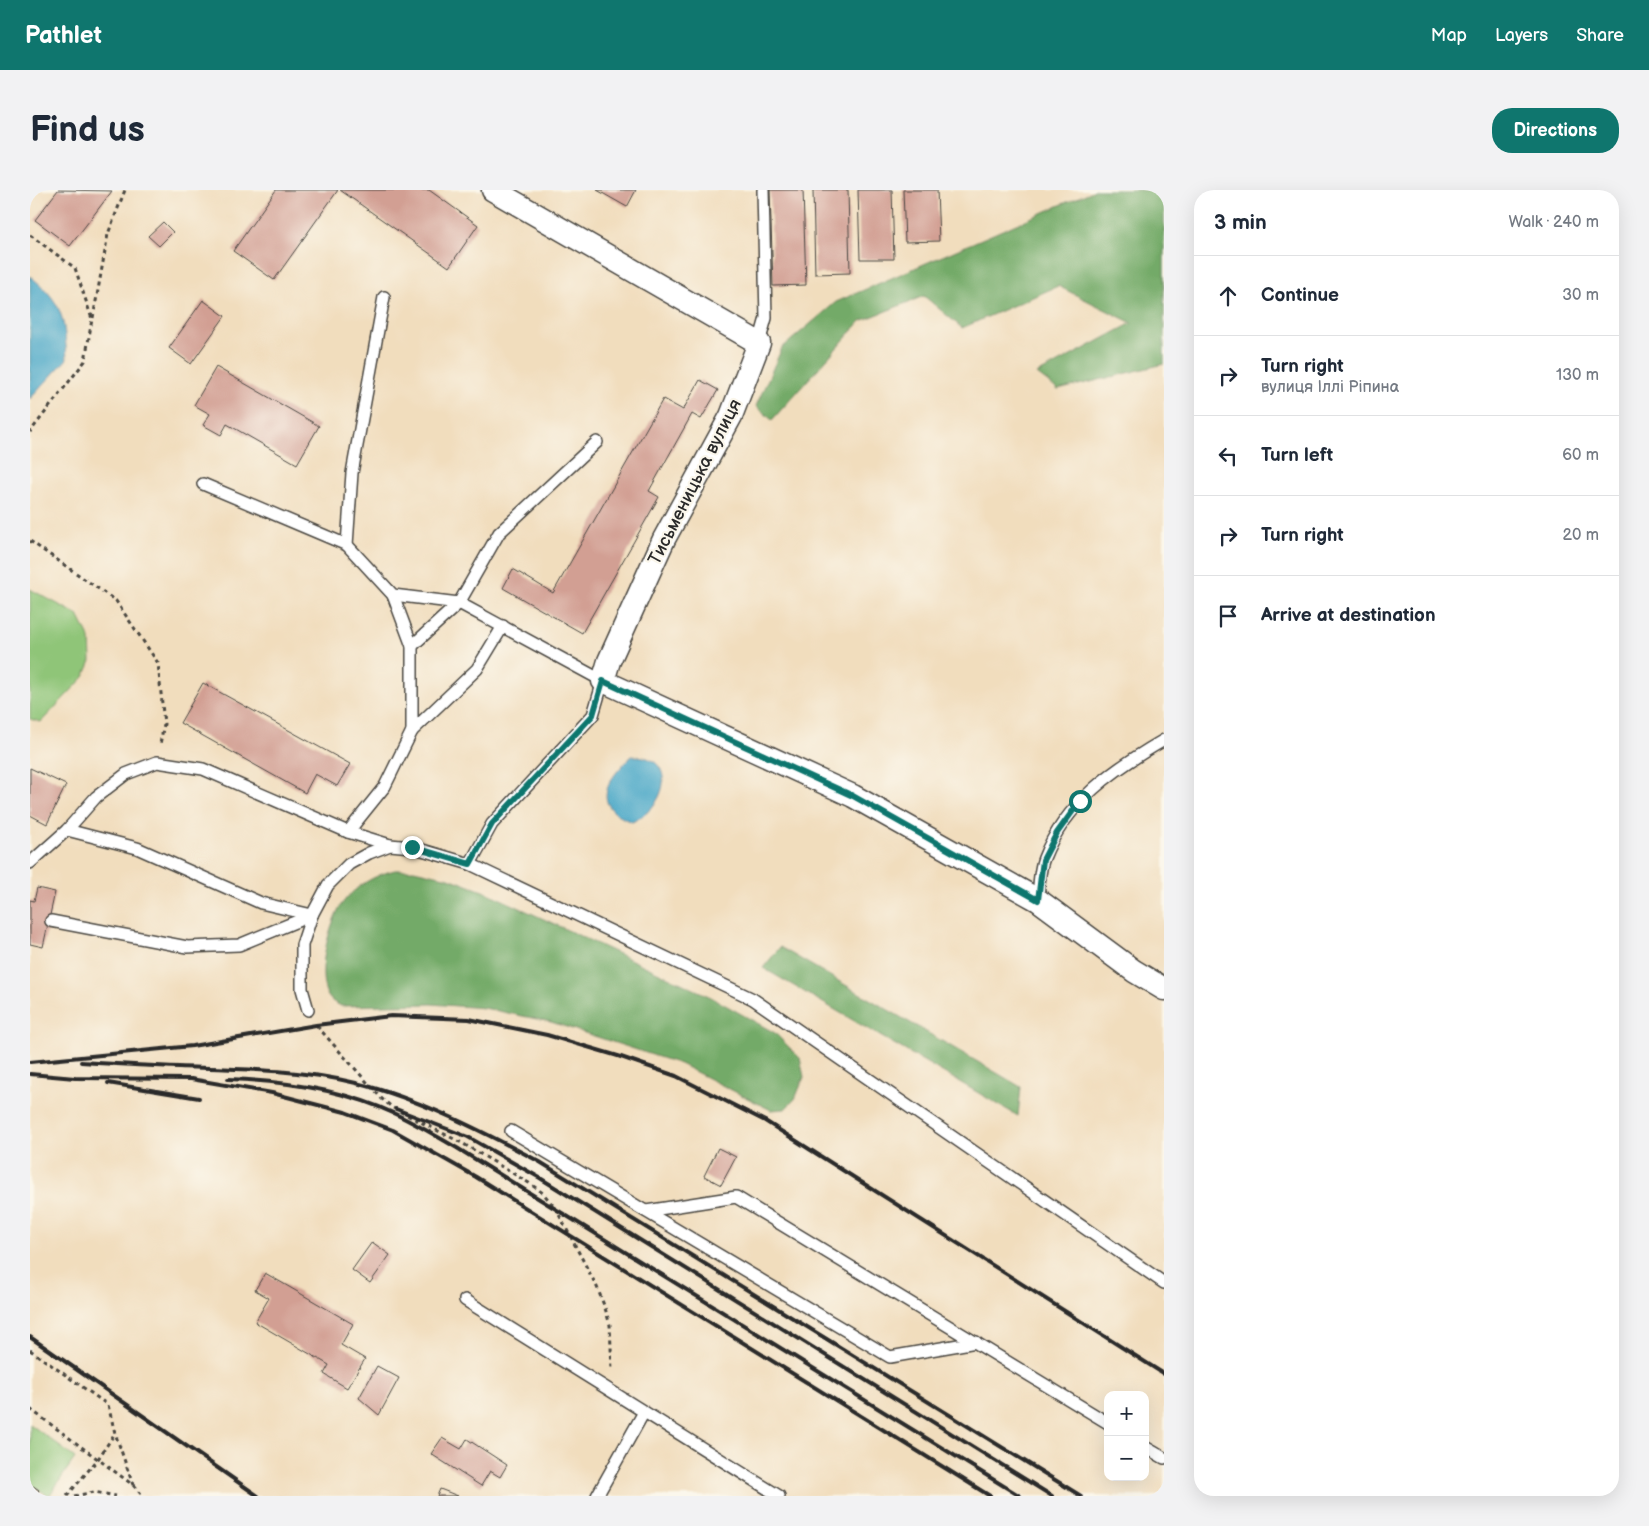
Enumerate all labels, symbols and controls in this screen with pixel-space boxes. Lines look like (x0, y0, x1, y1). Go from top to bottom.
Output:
text: Pathlet (25, 21, 102, 50)
text: Map (1431, 25, 1467, 46)
text: Layers (1495, 25, 1548, 46)
text: Share (1576, 25, 1624, 46)
button: Directions (1492, 108, 1619, 153)
text: Find us (30, 109, 145, 152)
text: 3 min (1214, 210, 1267, 235)
text: Walk · 240 m (1509, 213, 1599, 232)
icon: ahead (1214, 282, 1242, 310)
text: Continue (1261, 284, 1339, 307)
text: 30 m (1562, 286, 1599, 305)
text: Turn right (1261, 355, 1344, 378)
icon: right (1214, 362, 1242, 390)
text: 130 m (1556, 366, 1599, 385)
text: вулиця Іллі Ріпина (1261, 378, 1399, 397)
street label: Тисьменицька вулиця (644, 396, 746, 568)
icon: left (1214, 442, 1242, 470)
text: Turn left (1261, 444, 1333, 467)
text: 60 m (1562, 446, 1599, 465)
icon: right (1214, 522, 1242, 550)
text: Turn right (1261, 524, 1344, 547)
text: 20 m (1563, 526, 1599, 545)
icon: arrive (1214, 602, 1242, 630)
text: Arrive at destination (1261, 604, 1436, 627)
route start (1069, 790, 1092, 813)
route end (401, 836, 424, 859)
map controls (1104, 1391, 1149, 1481)
button: + (1104, 1391, 1149, 1436)
button: − (1104, 1436, 1149, 1481)

